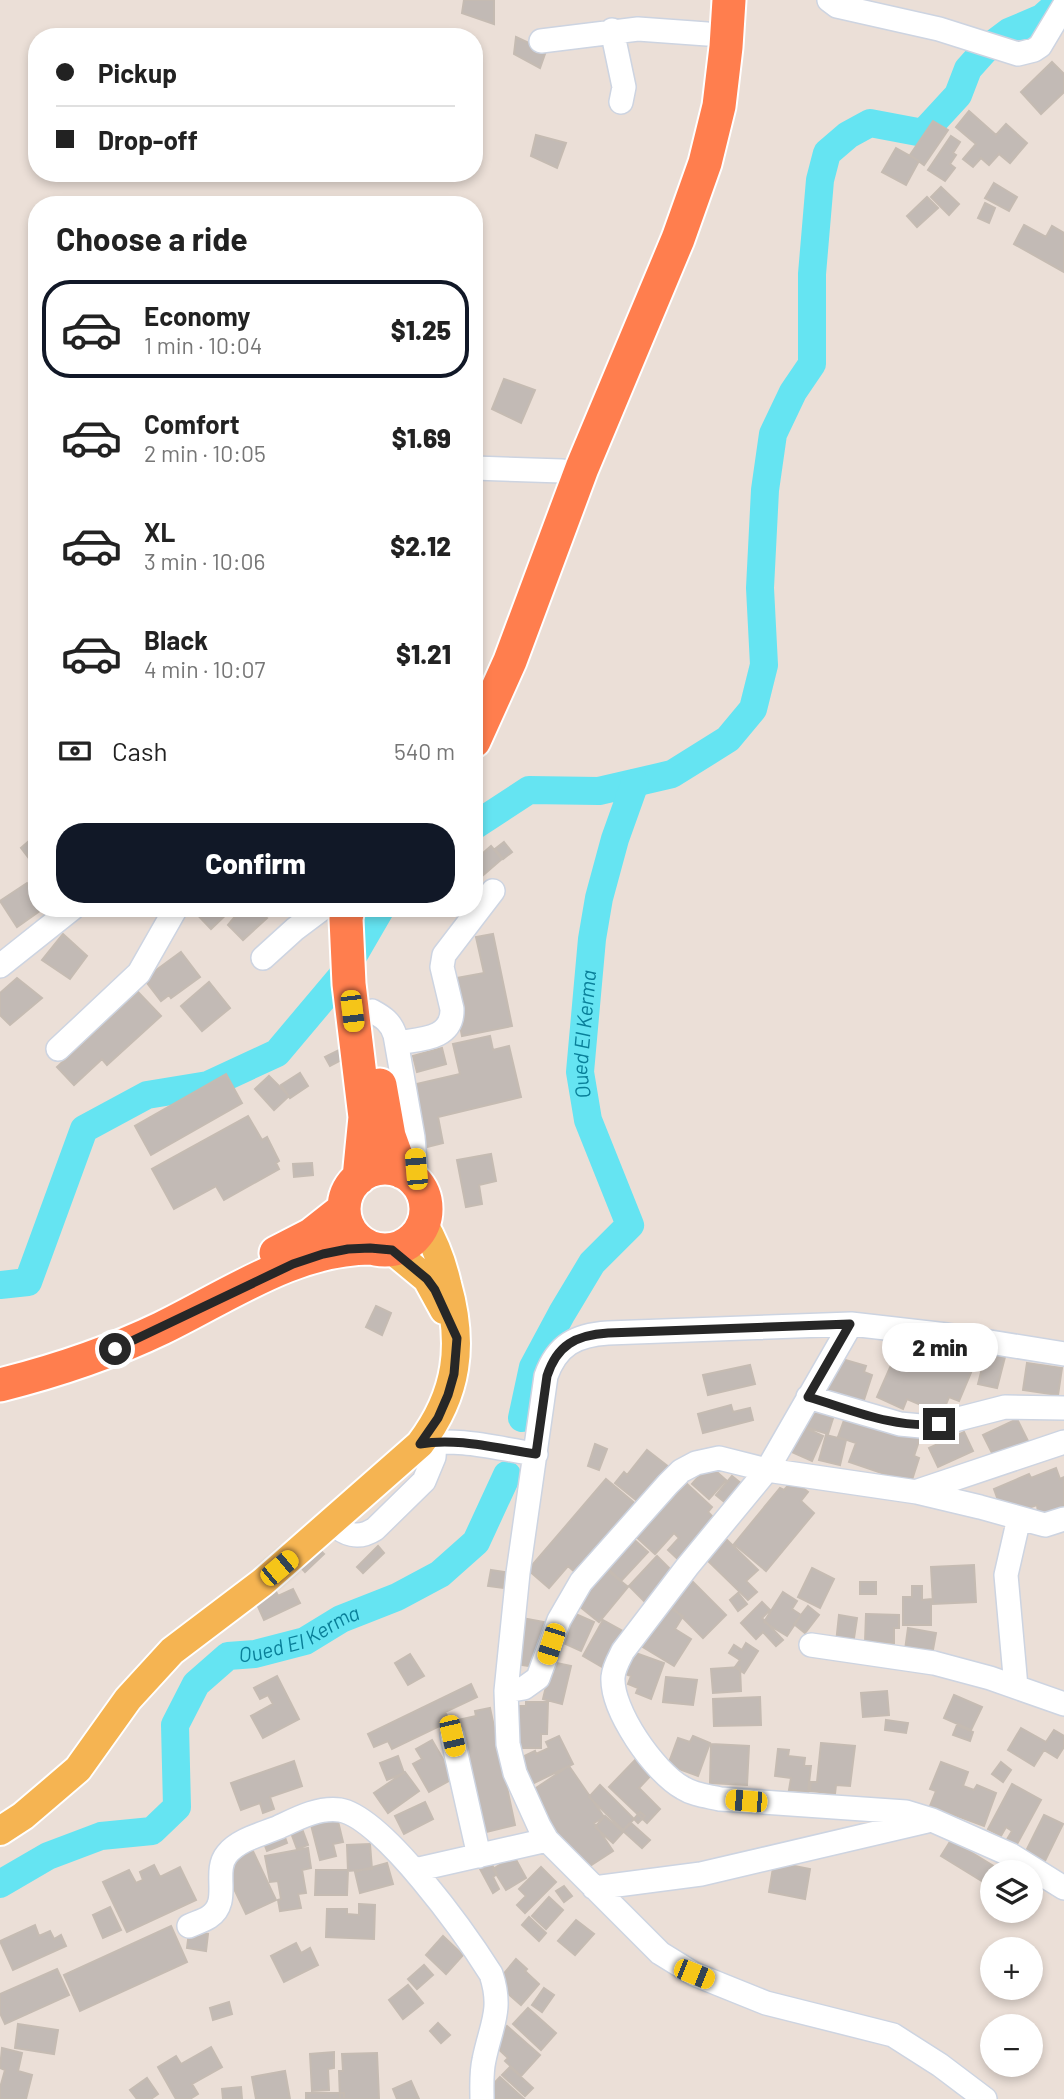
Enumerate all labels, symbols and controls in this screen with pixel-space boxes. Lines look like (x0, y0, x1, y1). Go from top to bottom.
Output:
text: Pickup (98, 57, 177, 88)
text: Drop-off (98, 124, 198, 155)
text: Choose a ride (56, 219, 248, 257)
icon: car (60, 298, 123, 361)
text: Economy (144, 300, 250, 331)
text: $1.25 (391, 314, 451, 345)
text: 1 min · 10:04 (144, 331, 262, 359)
icon: car (60, 406, 123, 469)
text: Comfort (144, 408, 240, 439)
text: $1.69 (392, 422, 451, 453)
text: 2 min · 10:05 (144, 439, 266, 467)
icon: car (60, 514, 123, 577)
text: XL (144, 516, 175, 547)
text: $2.12 (390, 530, 451, 561)
text: 3 min · 10:06 (144, 547, 265, 575)
icon: car (60, 622, 123, 685)
text: Black (144, 624, 208, 655)
text: $1.21 (396, 638, 451, 669)
text: 4 min · 10:07 (144, 655, 265, 683)
icon: cash (56, 732, 94, 770)
text: Cash (112, 735, 167, 766)
text: 540 m (394, 737, 455, 765)
button: Confirm (56, 823, 455, 903)
water label: Oued El Kerma (566, 969, 600, 1101)
car (340, 989, 365, 1033)
car (404, 1147, 429, 1191)
callout: 2 min (881, 1322, 997, 1372)
route start (99, 1333, 131, 1365)
text: 2 min (912, 1333, 968, 1361)
route end (923, 1408, 955, 1440)
car (257, 1546, 302, 1590)
water label: Oued El Kerma (238, 1599, 363, 1666)
car (535, 1621, 568, 1667)
car (438, 1713, 467, 1759)
car (725, 1789, 768, 1813)
map controls (980, 1860, 1043, 2077)
button: layers (980, 1860, 1043, 1923)
button: + (980, 1937, 1043, 2000)
car (671, 1956, 718, 1992)
button: − (980, 2014, 1043, 2077)

